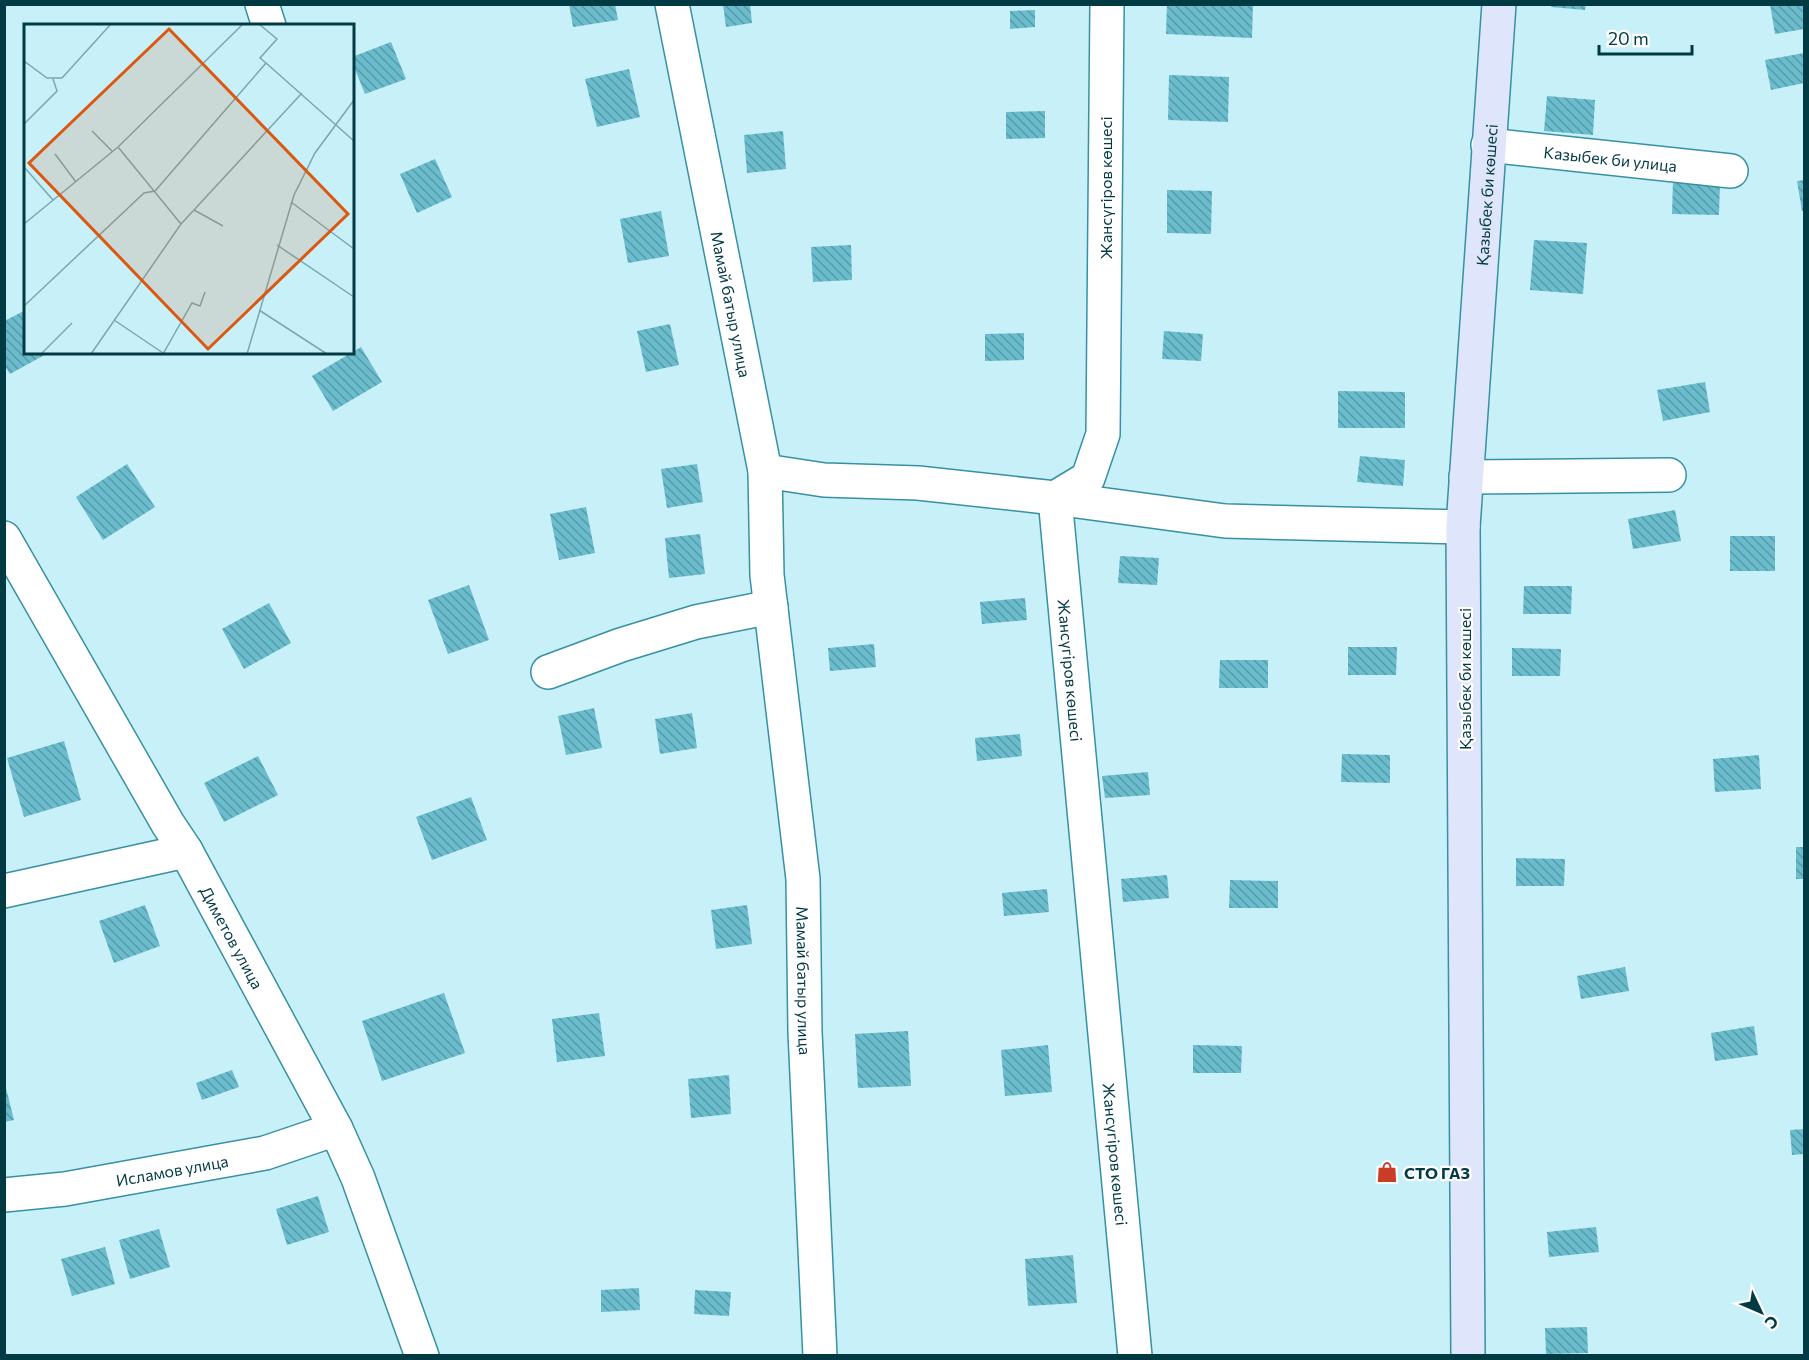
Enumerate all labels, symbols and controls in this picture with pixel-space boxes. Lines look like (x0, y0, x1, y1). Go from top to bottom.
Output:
scale bar (1599, 18, 1692, 56)
inset map (24, 24, 354, 354)
text: 20 m (1608, 27, 1649, 49)
street label: Жансүгіров көшесі (1096, 116, 1115, 260)
street label: Қазыбек би көшесі (1472, 123, 1500, 266)
street label: Казыбек би улица (1543, 142, 1678, 175)
street label: Мамай батыр улица (708, 229, 756, 379)
street label: Жансүгіров көшесі (1055, 598, 1087, 742)
street label: Қазыбек би көшесі (1455, 608, 1474, 750)
street label: Диметов улица (197, 882, 268, 992)
street label: Мамай батыр улица (794, 906, 816, 1055)
street label: Жансүгіров көшесі (1100, 1082, 1132, 1226)
street label: Исламов улица (114, 1150, 230, 1189)
shop icon: СТО ГАЗ (1375, 1160, 1399, 1184)
place label: СТО ГАЗ (1404, 1163, 1470, 1182)
north arrow (1731, 1282, 1791, 1342)
text: С (1761, 1312, 1783, 1333)

